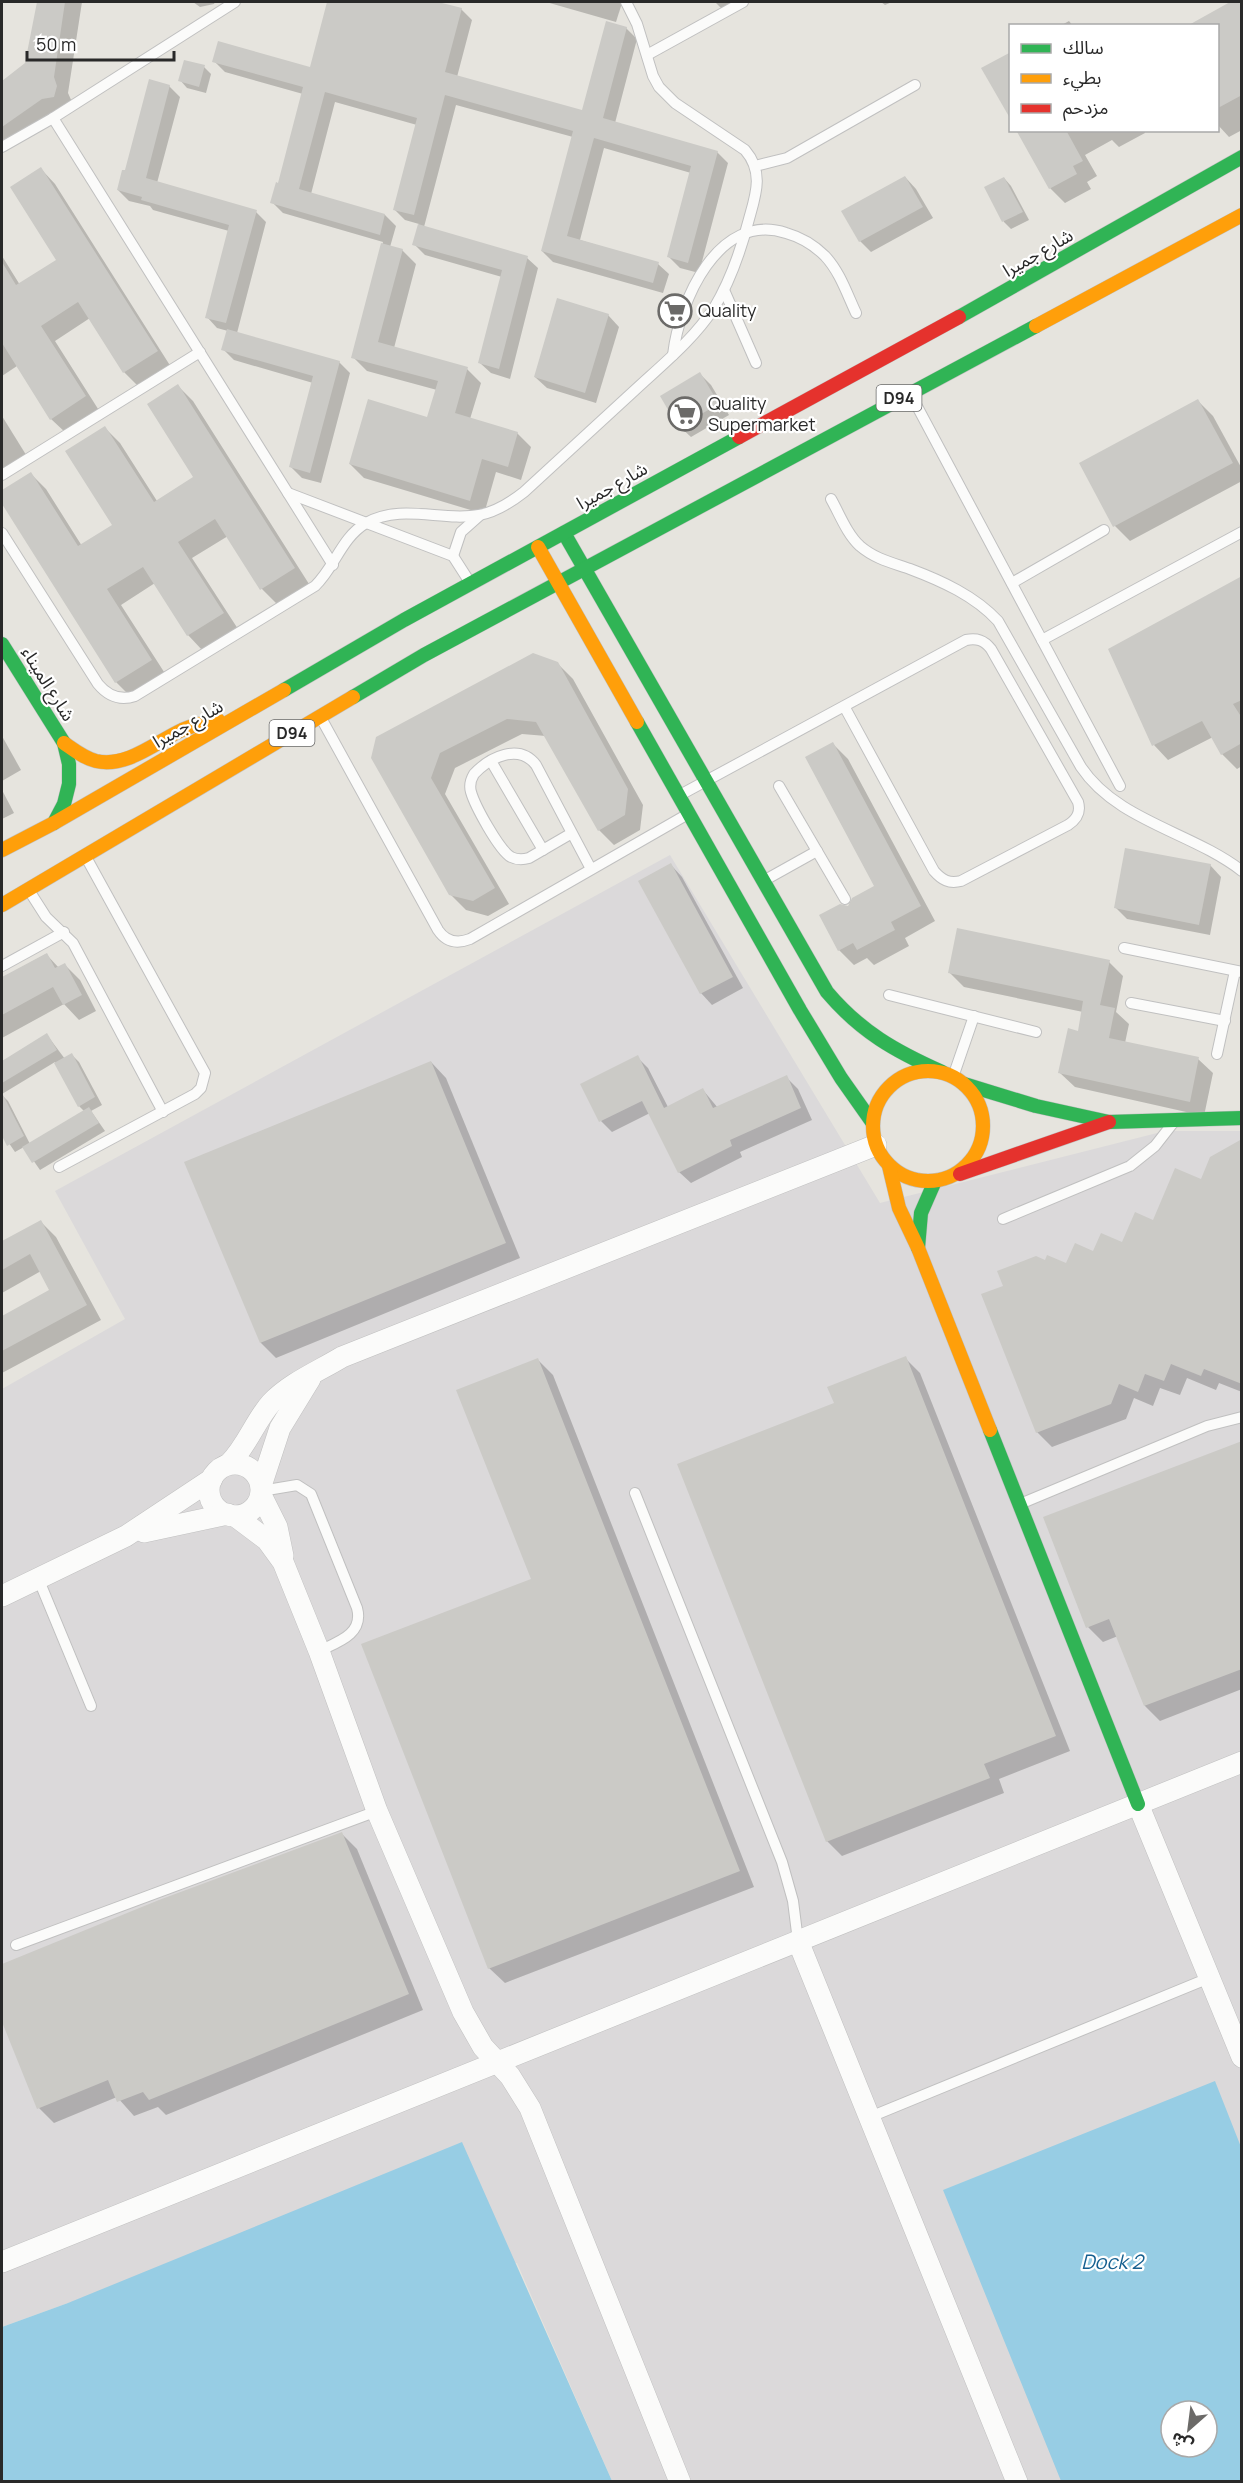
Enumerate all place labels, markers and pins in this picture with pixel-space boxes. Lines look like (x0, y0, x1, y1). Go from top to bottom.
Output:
supermarket icon: Quality (657, 293, 693, 329)
place label: Quality (698, 298, 757, 322)
place label: Quality Supermarket (708, 391, 816, 436)
supermarket icon: Quality Supermarket (667, 396, 703, 432)

